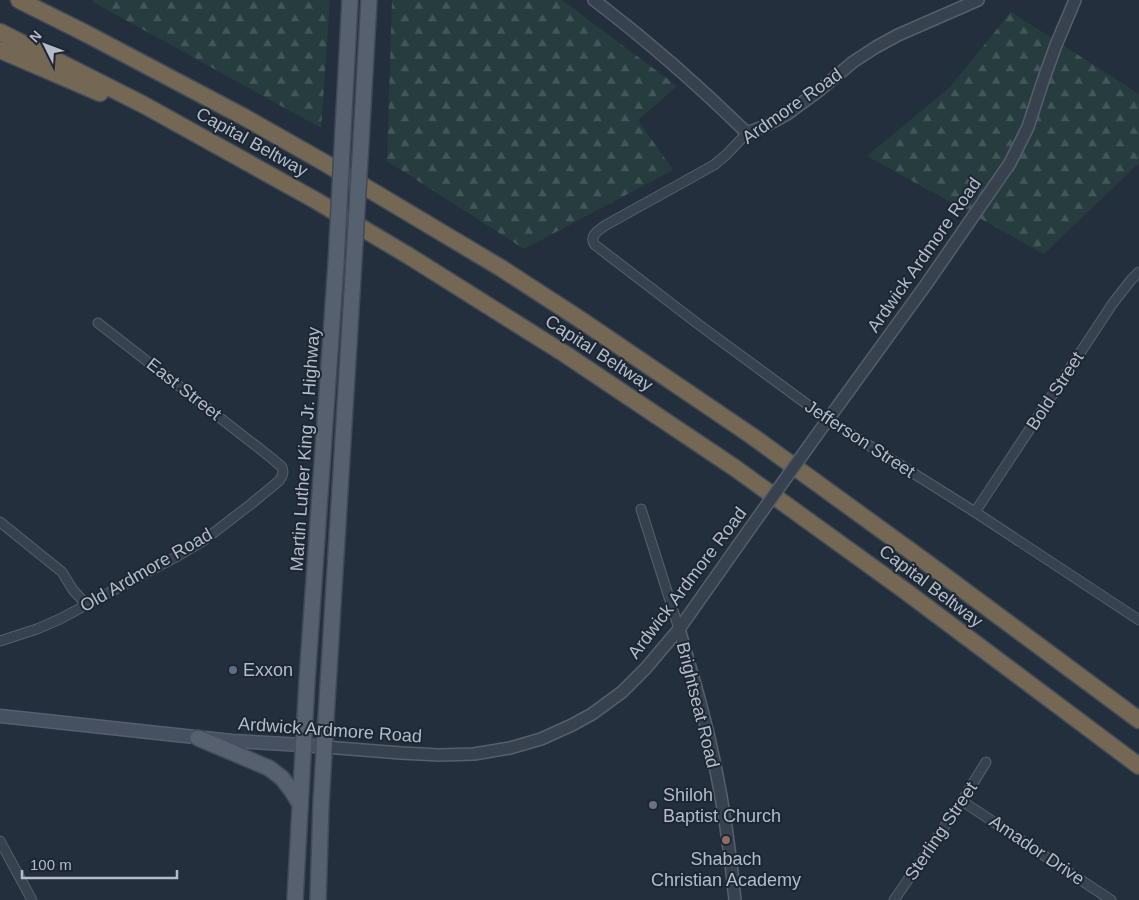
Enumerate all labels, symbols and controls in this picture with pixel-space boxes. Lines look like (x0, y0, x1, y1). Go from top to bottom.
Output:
north arrow (20, 20, 70, 70)
text: N (26, 27, 45, 45)
street label: Ardmore Road (738, 64, 846, 148)
street label: Capital Beltway (193, 103, 311, 181)
street label: Ardwick Ardmore Road (863, 174, 985, 336)
street label: Capital Beltway (542, 311, 656, 395)
street label: Martin Luther King Jr. Highway (286, 326, 324, 572)
street label: Bold Street (1022, 348, 1088, 434)
street label: East Street (143, 354, 225, 424)
street label: Jefferson Street (801, 396, 919, 482)
street label: Ardwick Ardmore Road (624, 503, 750, 663)
street label: Old Ardmore Road (76, 524, 216, 616)
street label: Capital Beltway (875, 541, 987, 631)
street label: Brightseat Road (673, 640, 723, 770)
place label: Exxon (243, 660, 293, 680)
marker: Exxon (227, 664, 239, 676)
street label: Ardwick Ardmore Road (237, 714, 423, 746)
street label: Sterling Street (901, 778, 981, 884)
place label: Shiloh Baptist Church (663, 785, 781, 826)
marker: Shiloh Baptist Church (647, 799, 659, 811)
street label: Amador Drive (986, 811, 1088, 889)
marker: Shabach Christian Academy (720, 834, 732, 846)
scale bar (22, 848, 178, 880)
place label: Shabach Christian Academy (651, 849, 801, 890)
text: 100 m (30, 856, 72, 873)

